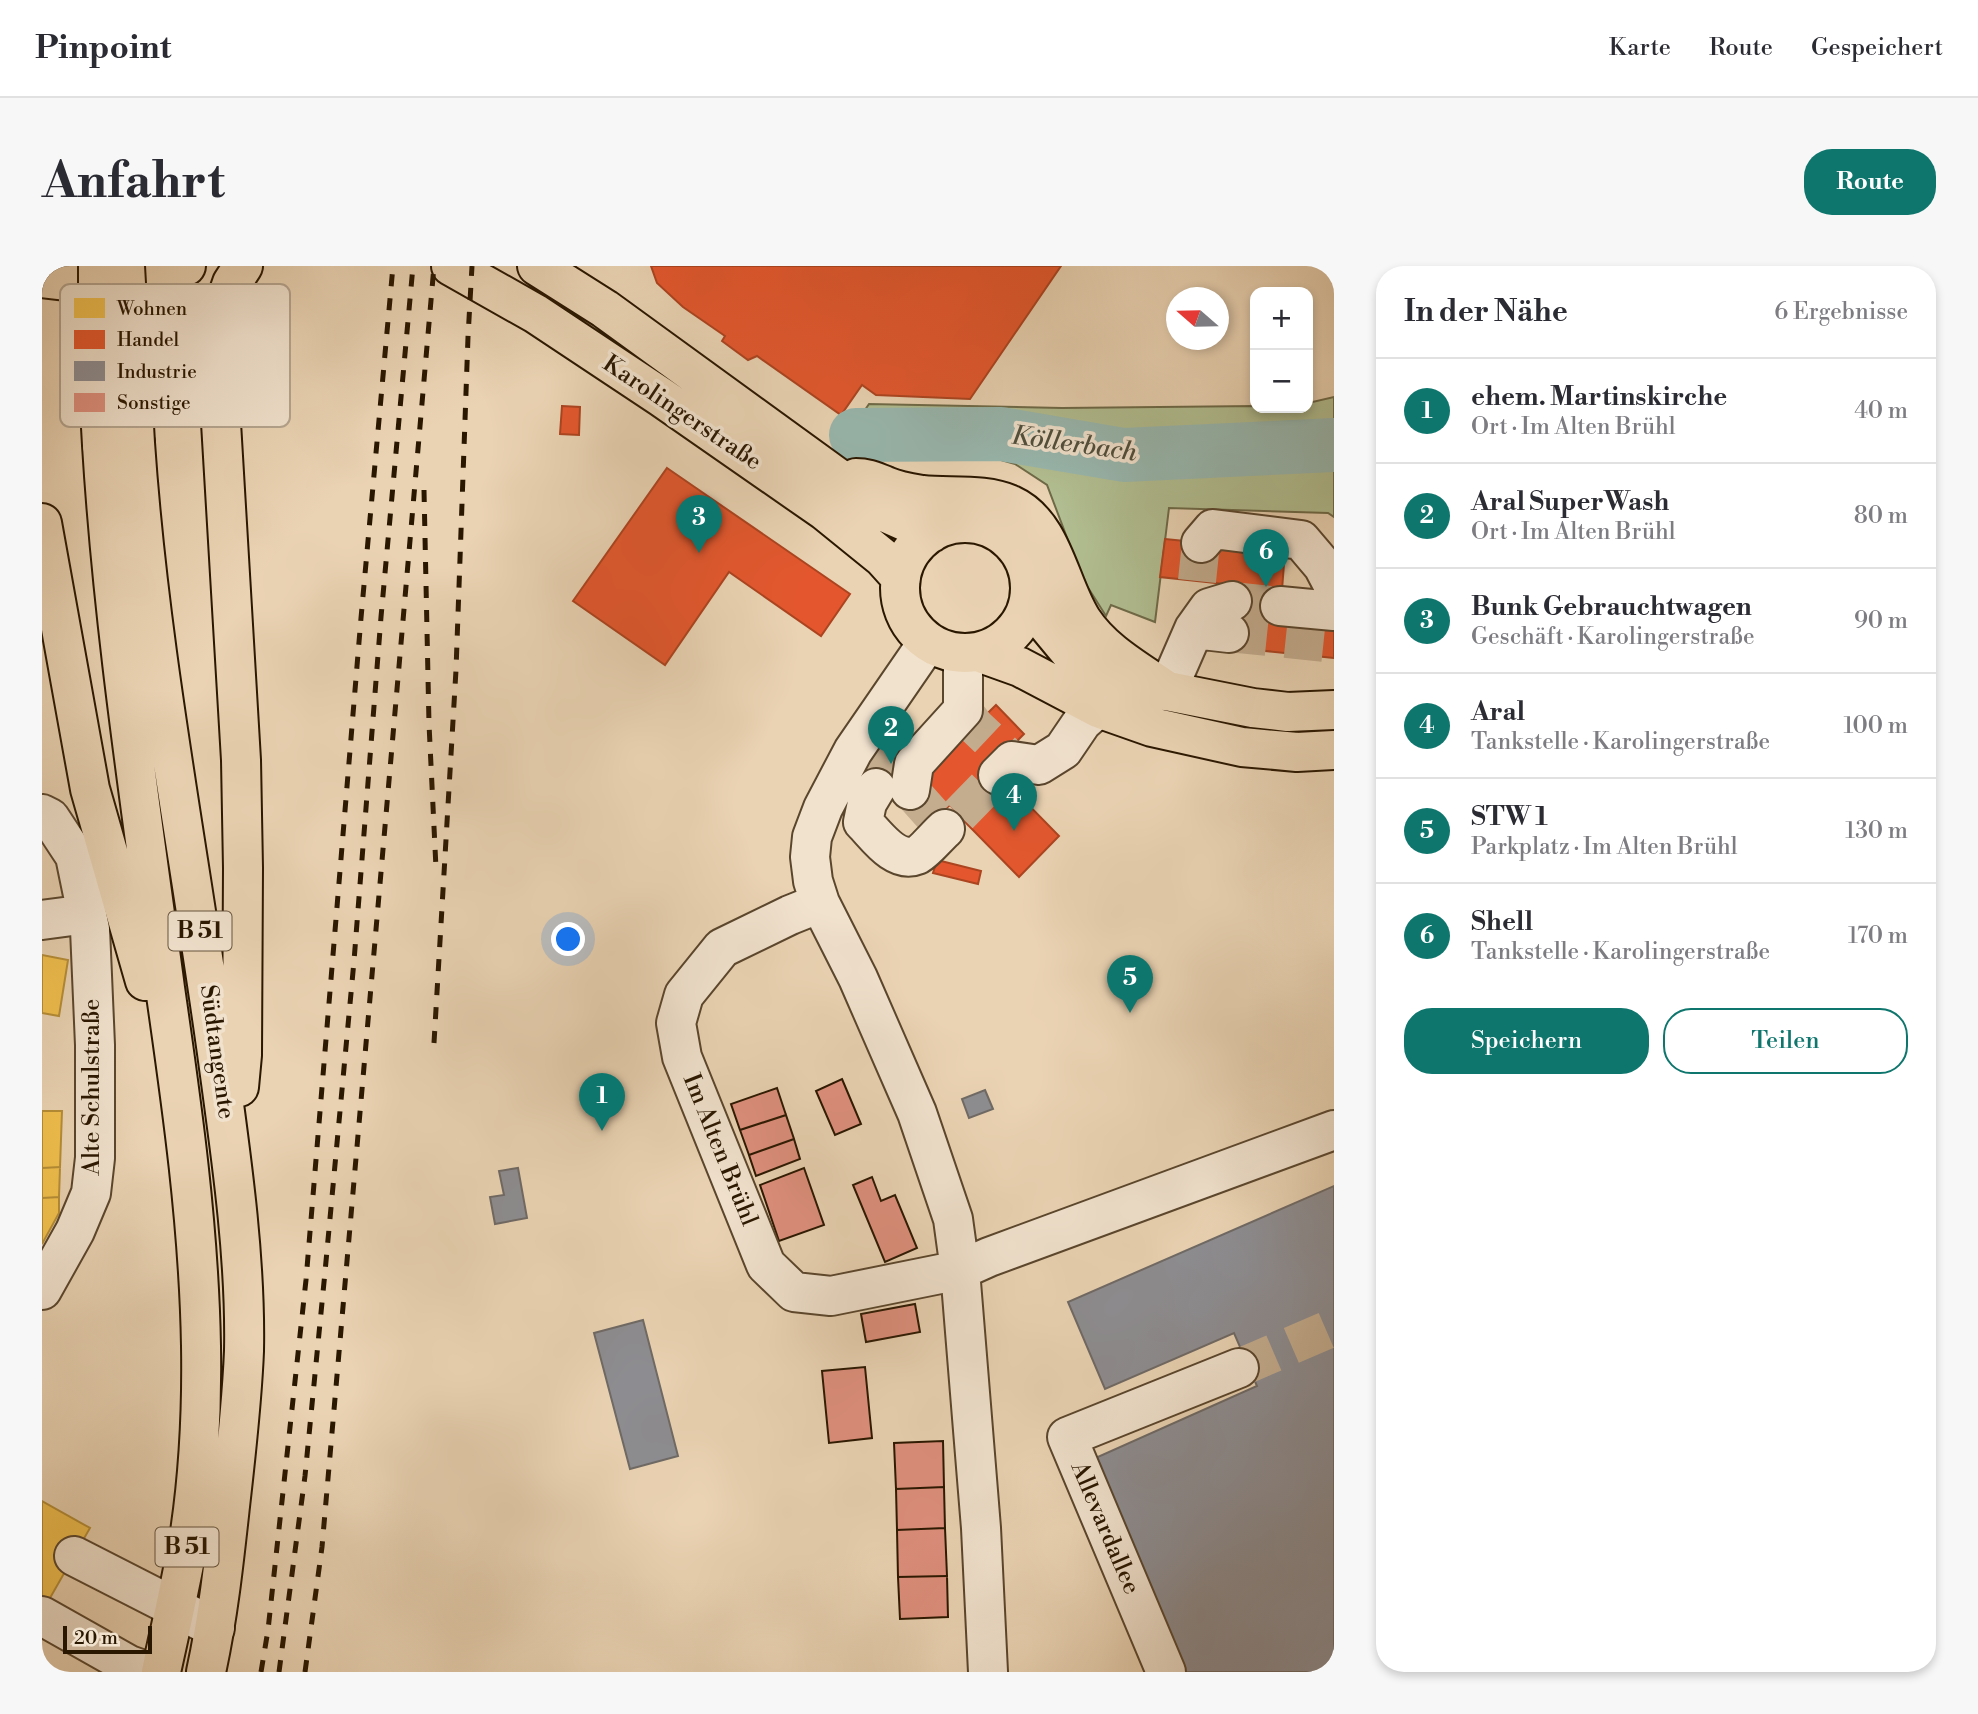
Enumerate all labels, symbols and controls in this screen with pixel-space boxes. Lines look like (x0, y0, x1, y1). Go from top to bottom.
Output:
text: Pinpoint (35, 28, 172, 69)
text: Karte (1609, 33, 1671, 63)
text: Route (1709, 33, 1773, 63)
text: Gespeichert (1811, 33, 1943, 63)
button: Route (1804, 149, 1936, 215)
text: Anfahrt (42, 152, 225, 213)
legend (60, 284, 290, 427)
north arrow (1166, 287, 1229, 350)
map controls (1250, 287, 1313, 413)
button: + (1250, 287, 1313, 350)
text: In der Nähe (1404, 293, 1568, 331)
text: Wohnen (116, 297, 187, 321)
text: 6 Ergebnisse (1774, 298, 1908, 326)
text: Handel (117, 328, 180, 352)
street label: Karolingerstraße (597, 349, 767, 477)
button: − (1250, 350, 1313, 413)
text: Industrie (117, 360, 197, 384)
text: ehem. Martinskirche (1471, 381, 1727, 413)
text: Sonstige (117, 391, 191, 415)
text: 1 (1421, 397, 1433, 425)
text: 40 m (1854, 397, 1908, 425)
text: Ort · Im Alten Brühl (1471, 413, 1676, 441)
water label: Köllerbach (1009, 419, 1139, 469)
text: Aral SuperWash (1471, 486, 1669, 518)
pin: 3 (676, 495, 722, 553)
text: 2 (1420, 502, 1434, 530)
text: 80 m (1854, 502, 1908, 530)
text: Ort · Im Alten Brühl (1471, 518, 1676, 546)
pin: 6 (1243, 529, 1289, 587)
text: Bunk Gebrauchtwagen (1471, 591, 1752, 623)
text: 3 (1420, 607, 1434, 635)
text: 90 m (1854, 607, 1908, 635)
text: Geschäft · Karolingerstraße (1471, 623, 1755, 651)
text: Aral (1471, 696, 1525, 728)
pin: 2 (868, 706, 914, 764)
text: 4 (1419, 712, 1435, 740)
text: 100 m (1843, 712, 1908, 740)
text: Tankstelle · Karolingerstraße (1471, 728, 1770, 756)
pin: 4 (991, 773, 1037, 831)
text: STW 1 (1471, 801, 1548, 833)
text: 5 (1420, 817, 1434, 845)
text: 130 m (1845, 817, 1908, 845)
text: Parkplatz · Im Alten Brühl (1471, 833, 1738, 861)
text: Shell (1471, 906, 1533, 938)
road number: B 51 (169, 912, 232, 950)
your location (551, 922, 585, 956)
text: 6 (1420, 922, 1434, 950)
text: 170 m (1848, 922, 1908, 950)
text: Tankstelle · Karolingerstraße (1471, 938, 1770, 966)
pin: 5 (1107, 955, 1153, 1013)
street label: Südtangente (193, 983, 241, 1121)
street label: Alte Schulstraße (77, 999, 107, 1176)
button: Speichern (1404, 1008, 1649, 1074)
button: Teilen (1663, 1008, 1908, 1074)
street label: Im Alten Brühl (676, 1070, 764, 1230)
pin: 1 (579, 1073, 625, 1131)
street label: Allevardallee (1063, 1456, 1146, 1599)
road number: B 51 (156, 1528, 218, 1566)
scale bar (63, 1623, 152, 1655)
text: 20 m (74, 1626, 118, 1650)

